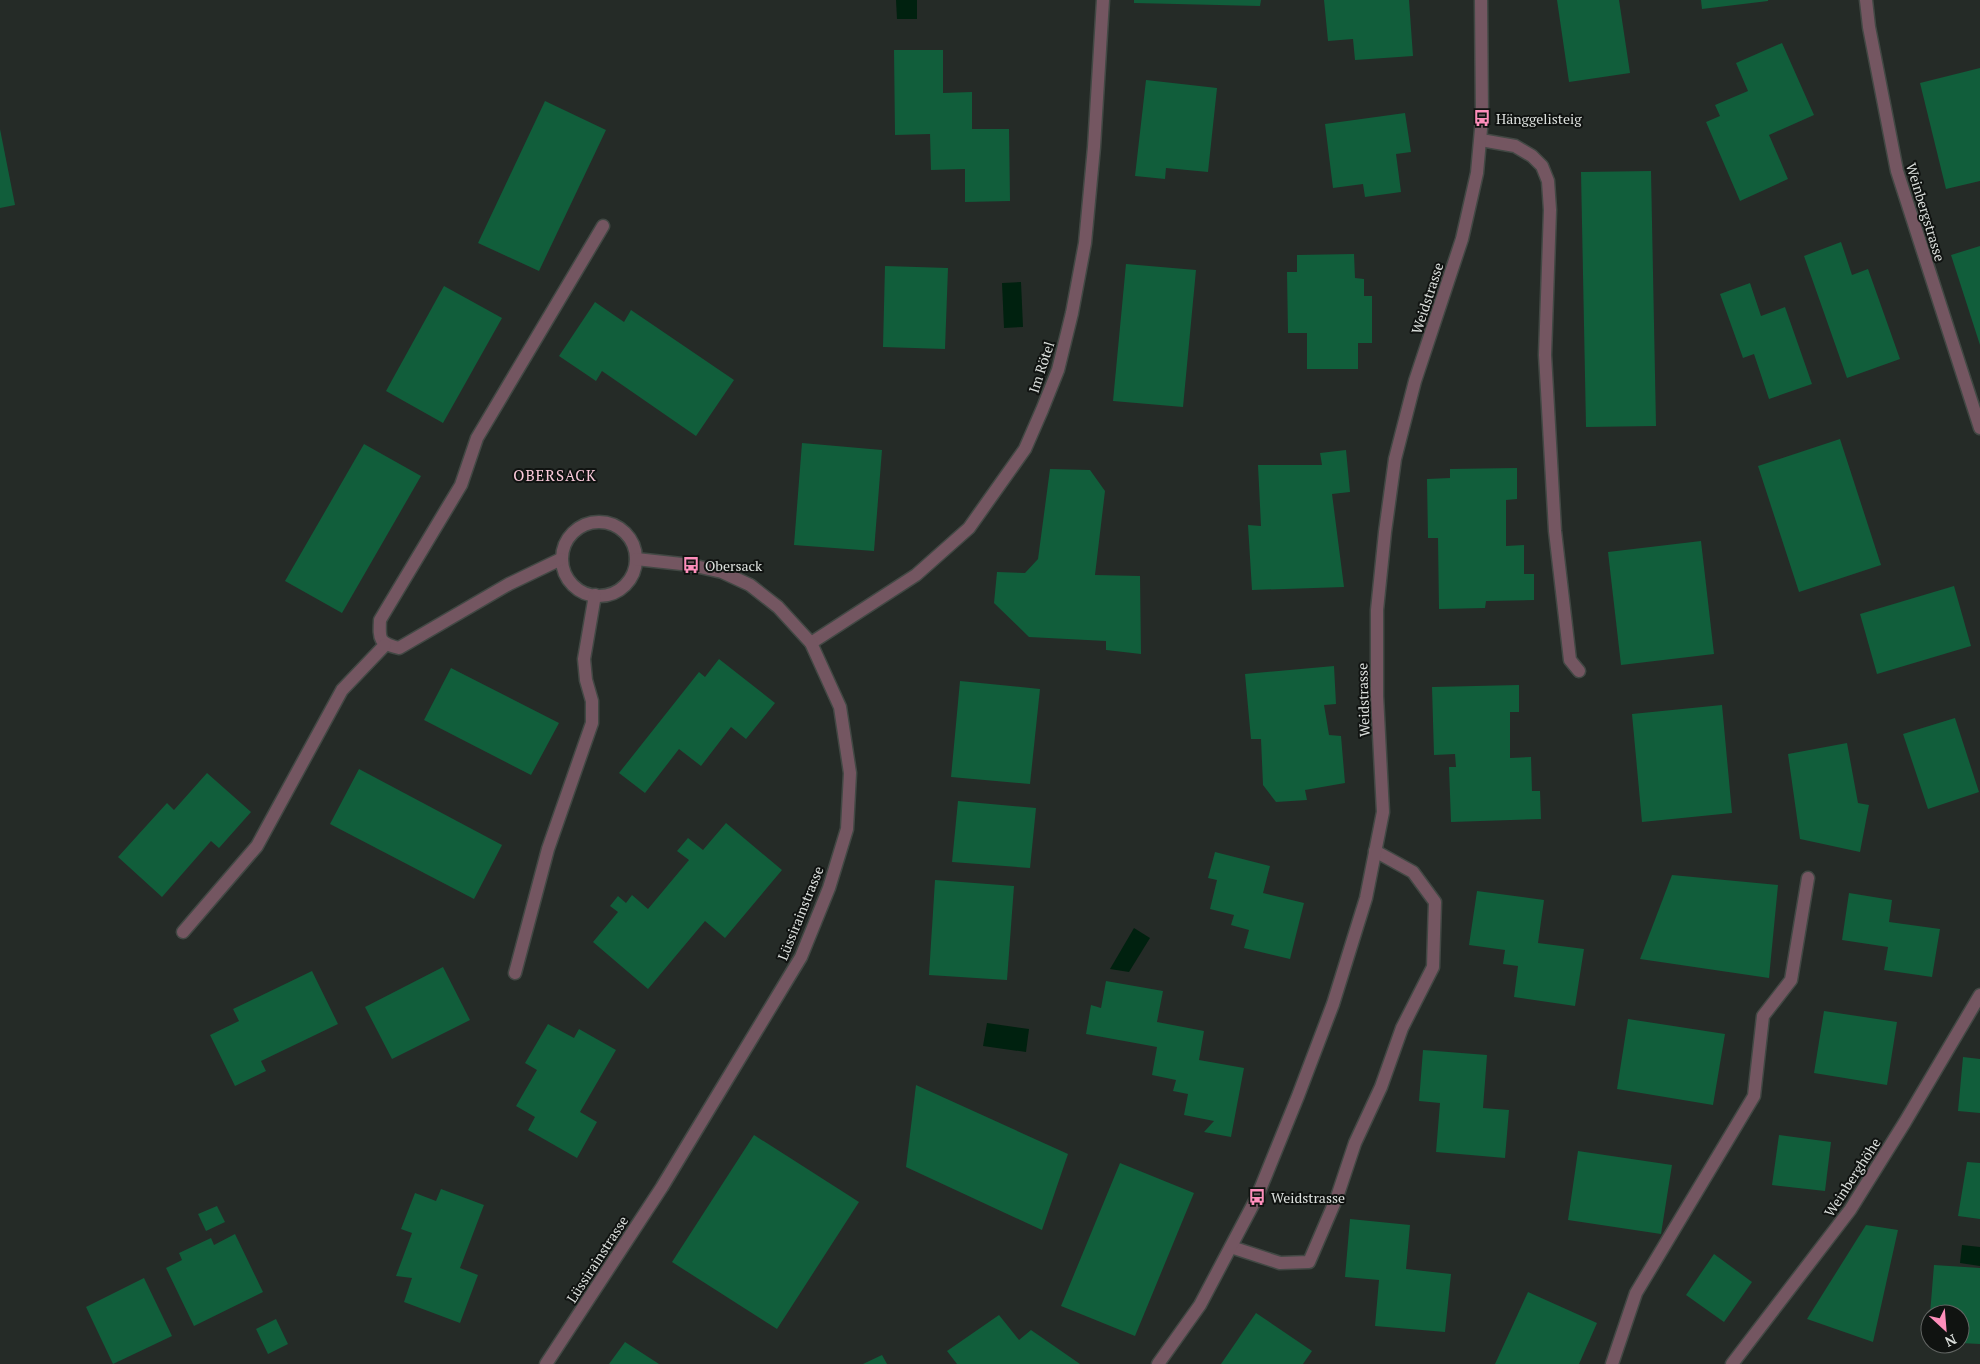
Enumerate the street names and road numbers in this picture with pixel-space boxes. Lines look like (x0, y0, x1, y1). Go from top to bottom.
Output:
street label: Weinbergstrasse (1902, 160, 1950, 264)
street label: Weidstrasse (1407, 260, 1447, 336)
street label: Im Rötel (1024, 339, 1058, 395)
street label: Weidstrasse (1352, 663, 1374, 737)
street label: Lüssirainstrasse (772, 863, 828, 963)
street label: Weinberghöhe (1819, 1134, 1885, 1220)
street label: Lüssirainstrasse (562, 1212, 632, 1306)

